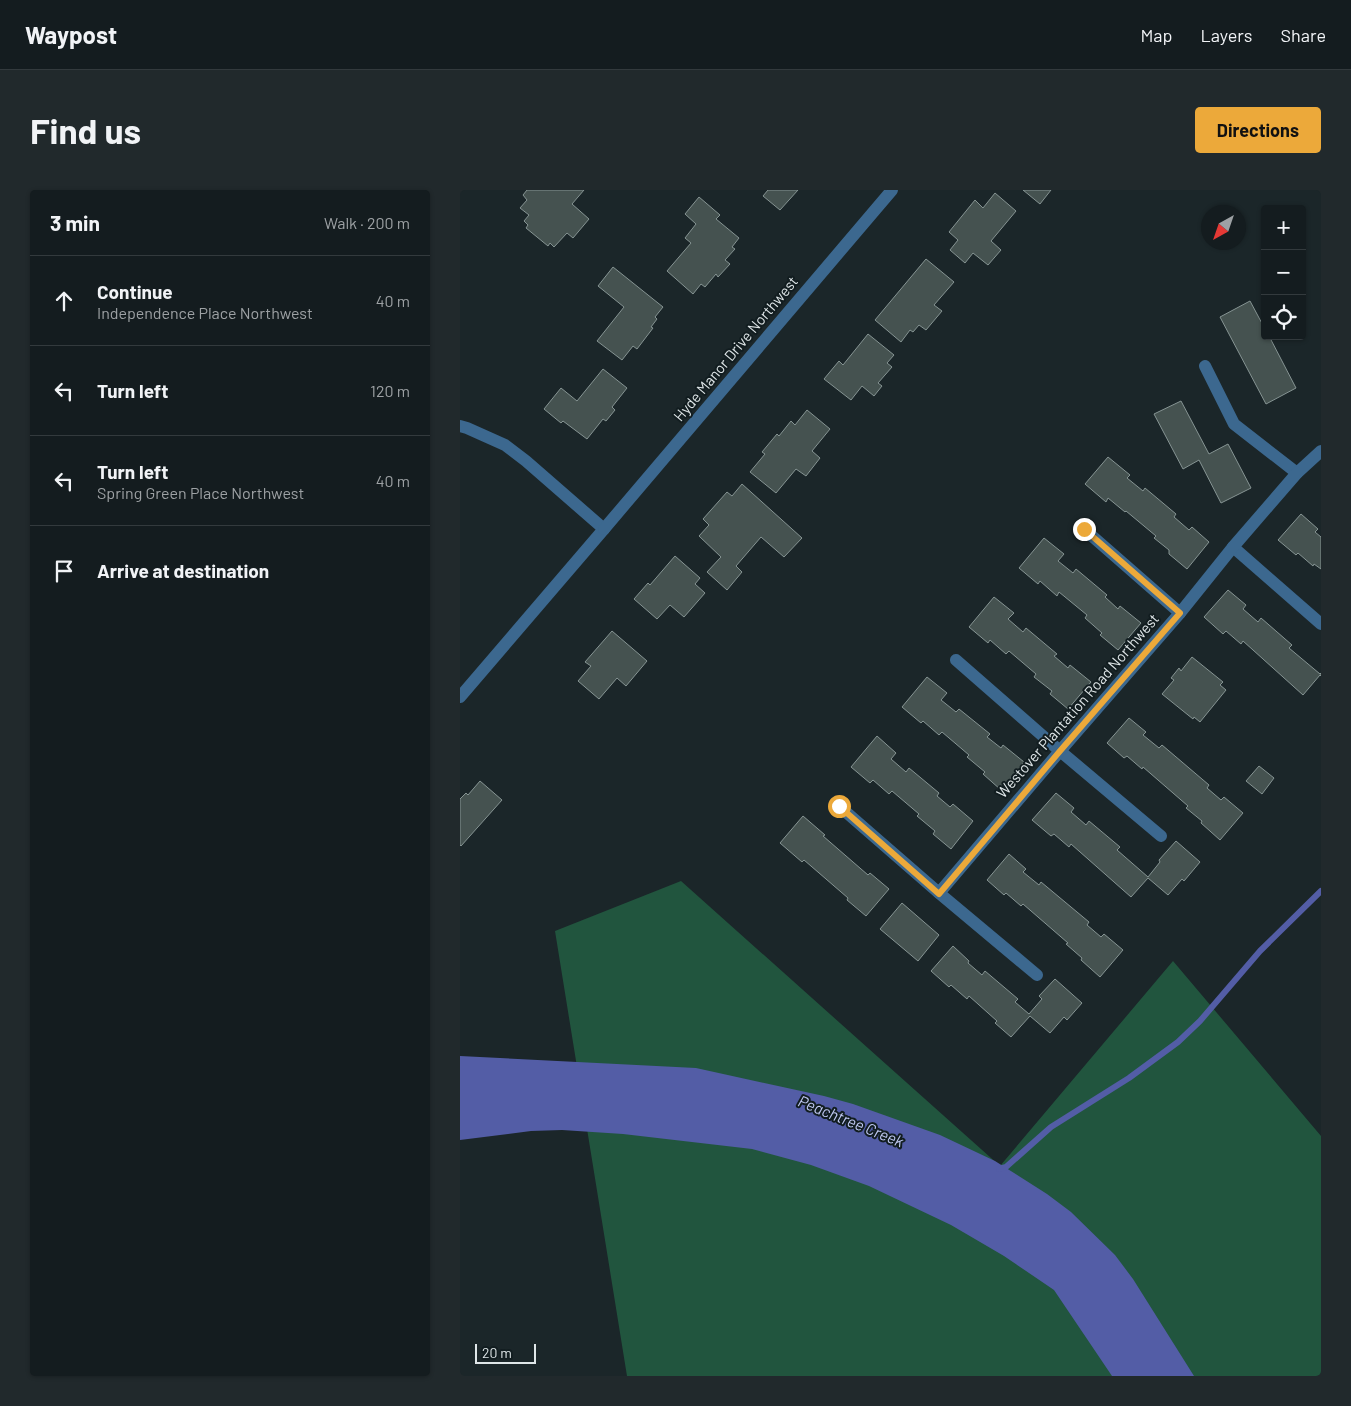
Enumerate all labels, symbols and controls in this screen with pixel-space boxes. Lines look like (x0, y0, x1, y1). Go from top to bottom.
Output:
text: Waypost (25, 20, 117, 49)
text: Map (1140, 24, 1172, 46)
text: Layers (1200, 24, 1253, 46)
text: Share (1281, 24, 1326, 46)
button: Directions (1195, 107, 1321, 153)
text: Find us (30, 109, 141, 151)
north arrow (1201, 205, 1246, 250)
map controls (1261, 205, 1306, 340)
button: + (1261, 205, 1306, 250)
text: 3 min (50, 210, 100, 235)
text: Walk · 200 m (324, 213, 410, 232)
button: − (1261, 250, 1306, 295)
street label: Hyde Manor Drive Northwest (669, 272, 801, 424)
text: Continue (97, 280, 173, 303)
icon: ahead (50, 287, 78, 315)
text: 40 m (376, 291, 410, 310)
button: locate (1261, 295, 1306, 340)
text: Independence Place Northwest (97, 303, 313, 322)
icon: left (50, 377, 78, 405)
text: Turn left (97, 379, 168, 402)
text: 120 m (370, 381, 410, 400)
text: Turn left (97, 460, 168, 483)
icon: left (50, 467, 78, 495)
text: 40 m (376, 471, 410, 490)
text: Spring Green Place Northwest (97, 483, 304, 502)
route end (1073, 518, 1096, 541)
icon: arrive (50, 557, 78, 585)
text: Arrive at destination (97, 559, 269, 582)
street label: Westover Plantation Road Northwest (992, 610, 1162, 801)
route start (828, 795, 851, 818)
water label: Peachtree Creek (796, 1091, 907, 1150)
scale bar (475, 1341, 536, 1364)
text: 20 m (482, 1344, 512, 1361)

